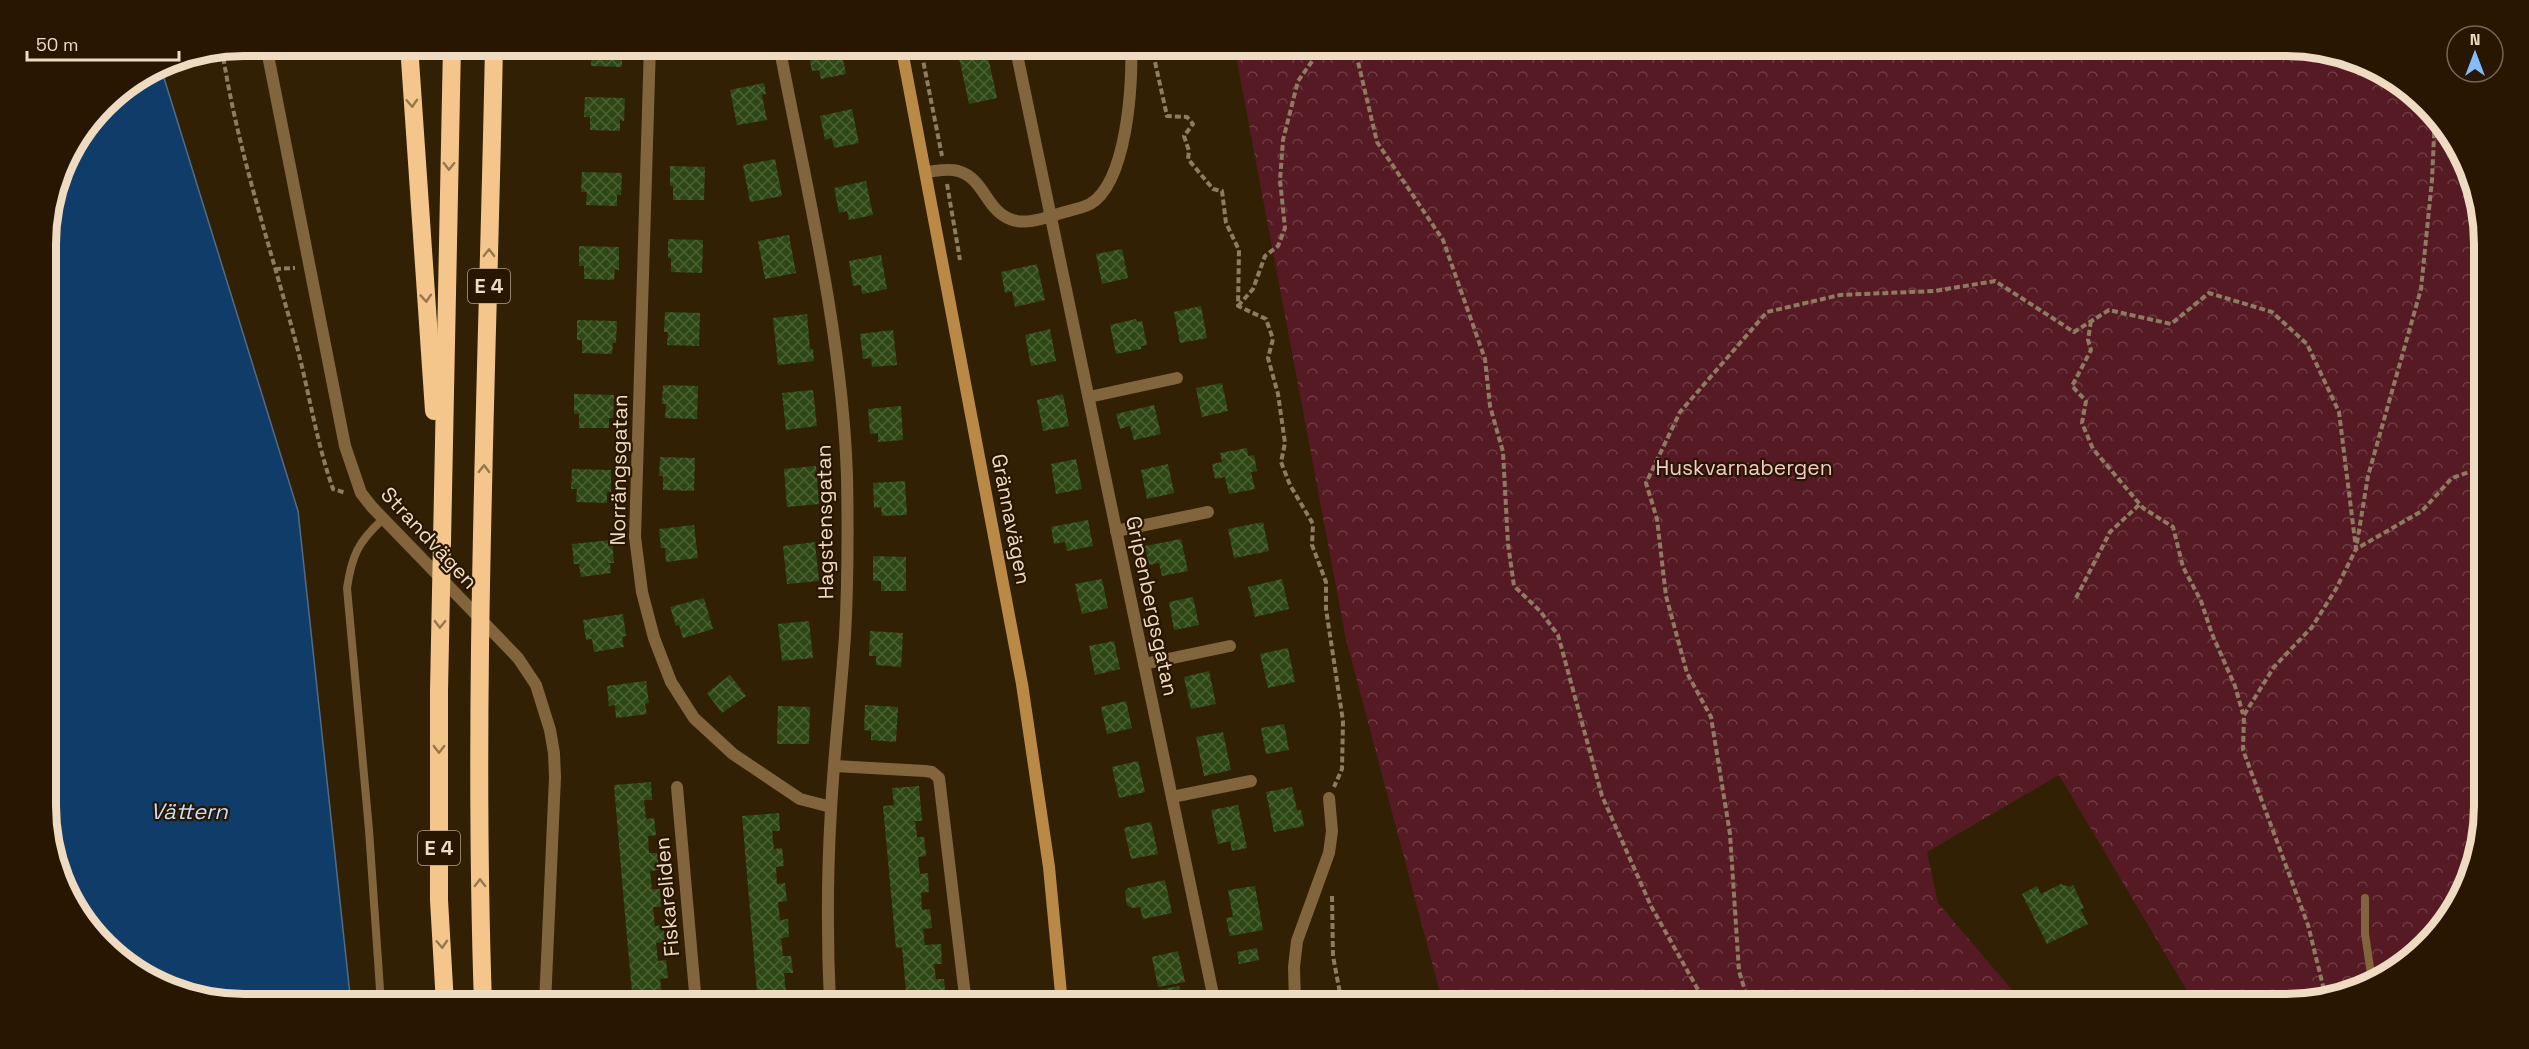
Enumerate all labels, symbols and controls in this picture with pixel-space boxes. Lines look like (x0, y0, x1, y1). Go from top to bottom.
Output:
scale bar (27, 24, 178, 62)
north arrow (2445, 24, 2505, 84)
text: N (2470, 29, 2480, 50)
text: 50 m (36, 33, 78, 56)
one-way arrow (405, 99, 418, 108)
one-way arrow (443, 162, 456, 171)
one-way arrow (483, 249, 496, 258)
road number: E 4 (468, 269, 510, 303)
one-way arrow (419, 293, 432, 302)
street label: Norrängsgatan (604, 394, 633, 546)
street label: Hagstensgatan (810, 444, 839, 600)
street label: Grännavägen (986, 451, 1037, 586)
park label: Huskvarnabergen (1655, 454, 1833, 481)
one-way arrow (478, 465, 491, 474)
street label: Strandvägen (375, 481, 484, 594)
street label: Gripenbergsgatan (1120, 513, 1185, 698)
one-way arrow (434, 619, 446, 628)
one-way arrow (433, 745, 445, 754)
water label: Vättern (150, 797, 228, 825)
road number: E 4 (418, 831, 460, 865)
street label: Fiskareliden (648, 836, 685, 958)
one-way arrow (474, 878, 486, 887)
one-way arrow (435, 940, 448, 949)

